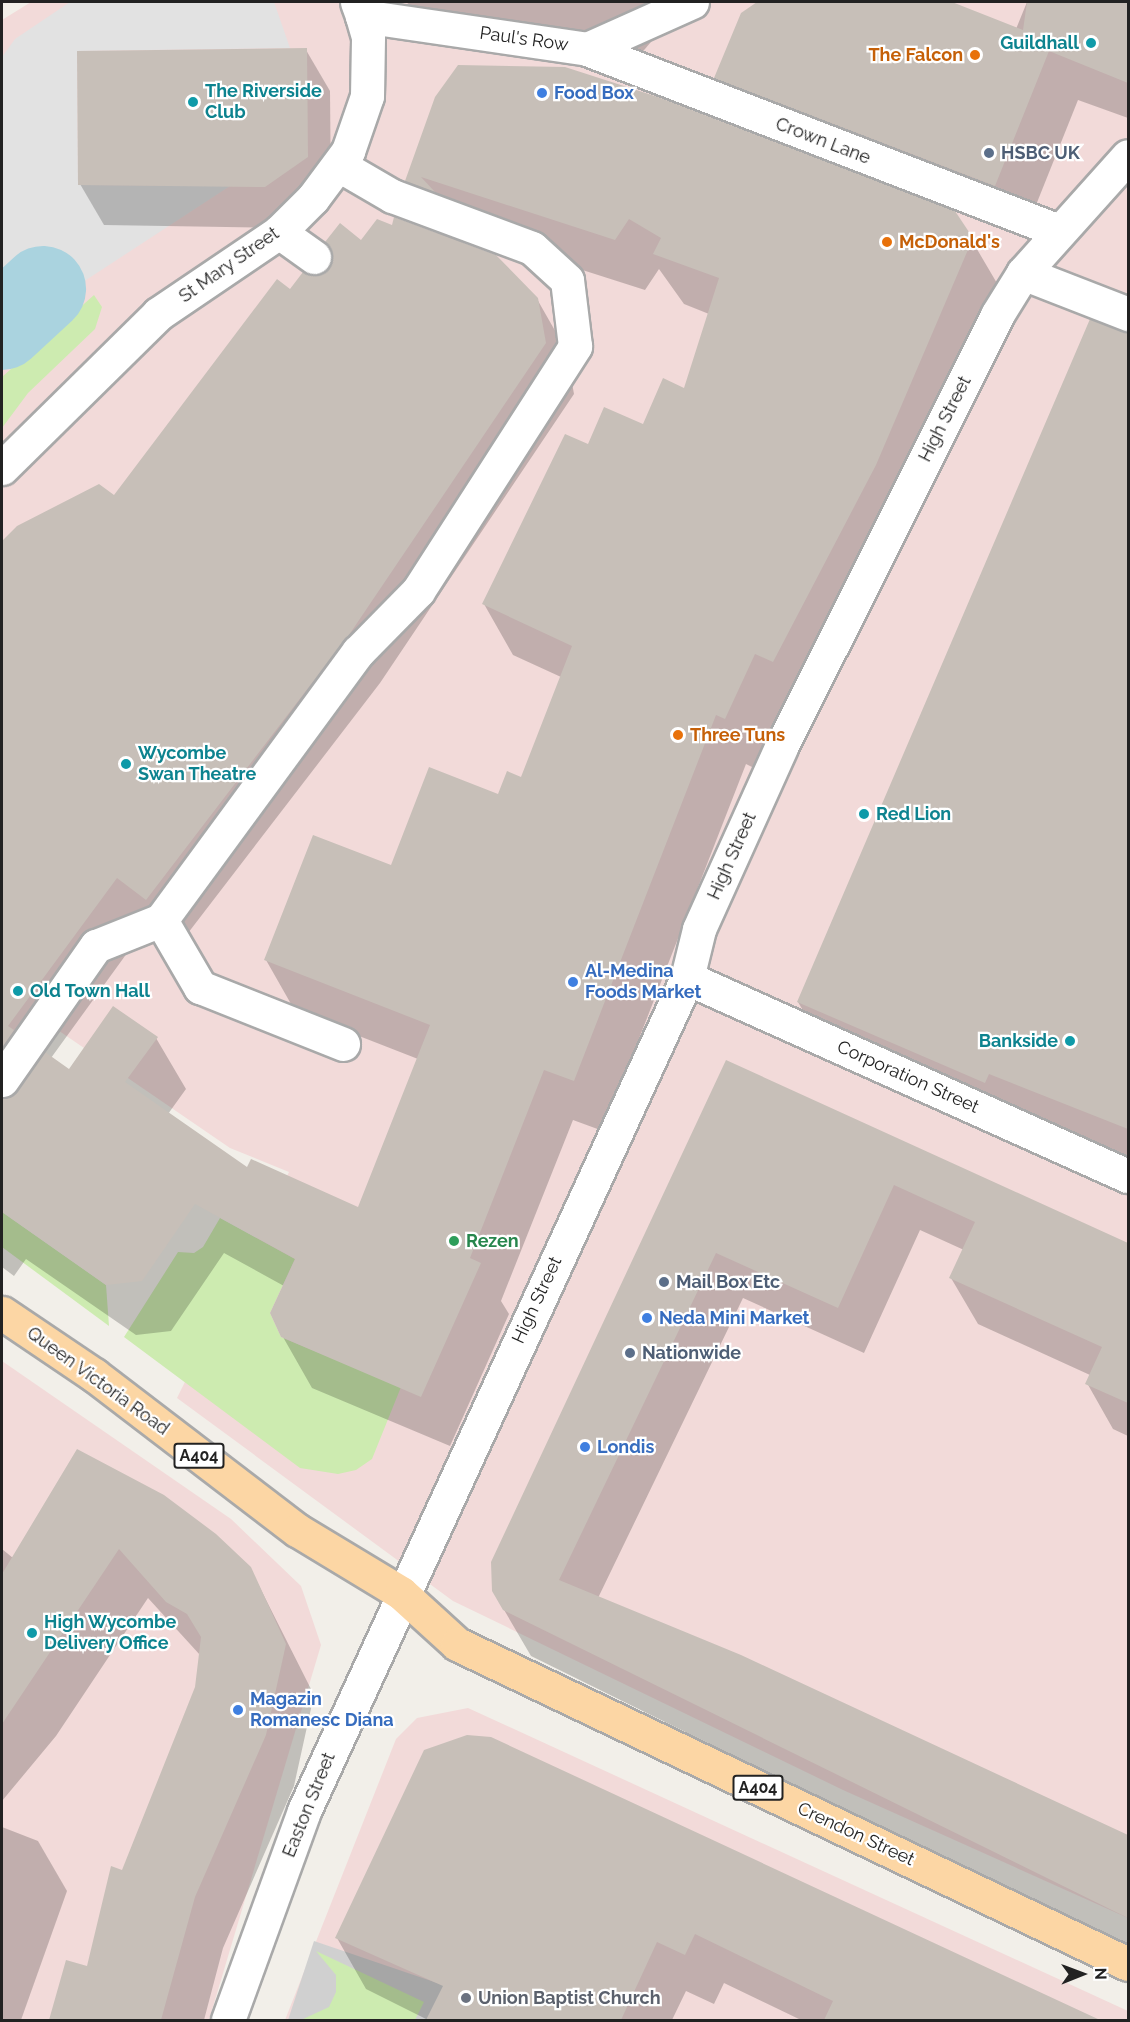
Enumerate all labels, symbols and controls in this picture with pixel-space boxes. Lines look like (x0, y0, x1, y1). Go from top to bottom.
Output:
street label: Paul's Row (478, 22, 570, 56)
place label: Guildhall (1000, 32, 1079, 54)
marker: Guildhall (1084, 36, 1098, 50)
place label: The Falcon (868, 44, 963, 66)
marker: The Falcon (968, 48, 982, 62)
place label: The Riverside Club (205, 81, 322, 124)
place label: Food Box (554, 82, 634, 104)
marker: Food Box (535, 86, 549, 100)
marker: The Riverside Club (186, 95, 200, 109)
street label: Crown Lane (773, 113, 873, 169)
place label: HSBC UK (1001, 142, 1080, 164)
marker: HSBC UK (982, 146, 996, 160)
street label: St Mary Street (175, 222, 283, 308)
place label: McDonald's (899, 231, 1000, 253)
marker: McDonald's (880, 235, 894, 249)
street label: High Street (914, 373, 976, 465)
place label: Three Tuns (690, 724, 786, 746)
marker: Three Tuns (671, 728, 685, 742)
place label: Wycombe Swan Theatre (138, 743, 257, 786)
marker: Wycombe Swan Theatre (119, 757, 133, 771)
place label: Red Lion (876, 803, 951, 825)
marker: Red Lion (857, 807, 871, 821)
street label: High Street (703, 809, 761, 903)
place label: Al-Medina Foods Market (585, 961, 701, 1004)
marker: Al-Medina Foods Market (566, 975, 580, 989)
place label: Old Town Hall (30, 980, 151, 1002)
marker: Old Town Hall (11, 984, 25, 998)
place label: Bankside (979, 1030, 1058, 1052)
marker: Bankside (1063, 1034, 1077, 1048)
street label: Corporation Street (834, 1036, 982, 1118)
place label: Rezen (466, 1230, 519, 1252)
marker: Rezen (447, 1234, 461, 1248)
street label: High Street (507, 1253, 567, 1347)
place label: Mail Box Etc (676, 1271, 781, 1293)
marker: Mail Box Etc (657, 1275, 671, 1289)
place label: Neda Mini Market (659, 1307, 809, 1329)
marker: Neda Mini Market (640, 1311, 654, 1325)
street label: Queen Victoria Road (23, 1322, 173, 1440)
place label: Nationwide (642, 1342, 741, 1364)
marker: Nationwide (623, 1346, 637, 1360)
place label: Londis (597, 1436, 654, 1458)
marker: Londis (578, 1440, 592, 1454)
road number: A404 (174, 1443, 224, 1469)
place label: High Wycombe Delivery Office (44, 1612, 177, 1654)
marker: High Wycombe Delivery Office (25, 1626, 39, 1640)
place label: Magazin Romanesc Diana (250, 1689, 394, 1732)
marker: Magazin Romanesc Diana (231, 1703, 245, 1717)
street label: Easton Street (278, 1750, 340, 1860)
road number: A404 (732, 1775, 783, 1801)
street label: Crendon Street (794, 1798, 918, 1870)
north arrow (1052, 1944, 1112, 2004)
text: N (1091, 1967, 1110, 1980)
place label: Union Baptist Church (478, 1987, 661, 2009)
marker: Union Baptist Church (459, 1991, 473, 2005)

